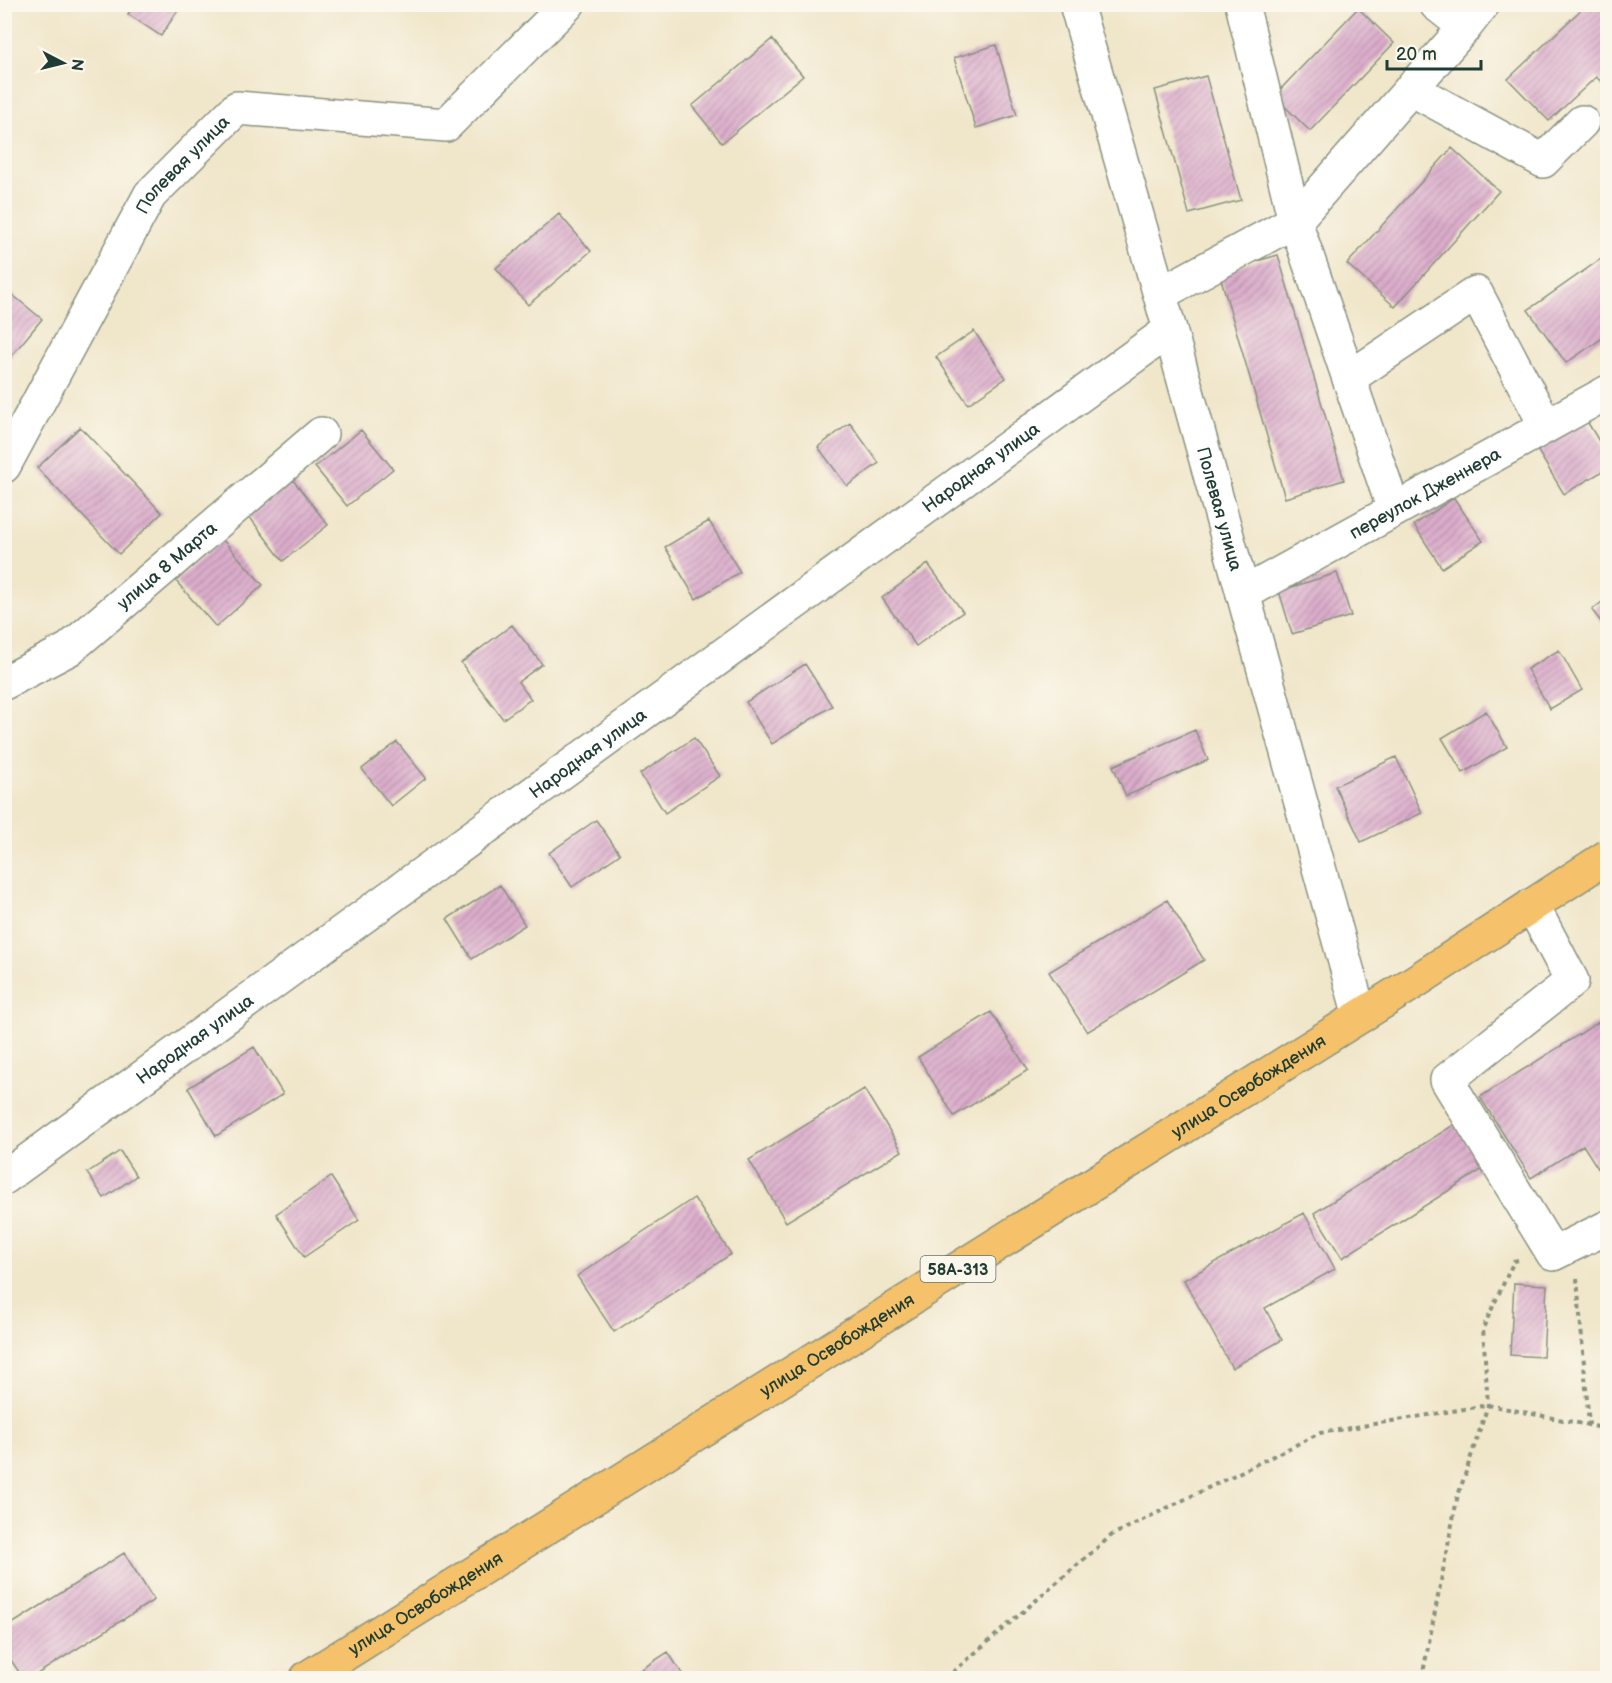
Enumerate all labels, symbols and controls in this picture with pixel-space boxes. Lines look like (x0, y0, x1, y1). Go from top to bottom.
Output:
north arrow (33, 33, 93, 93)
scale bar (1387, 33, 1482, 71)
text: 20 m (1396, 44, 1437, 65)
text: N (66, 58, 87, 72)
street label: Полевая улица (132, 111, 234, 218)
street label: Народная улица (919, 418, 1044, 517)
street label: переулок Дженнера (1346, 443, 1505, 544)
street label: Полевая улица (1192, 445, 1246, 574)
street label: улица 8 Марта (113, 517, 222, 614)
street label: Народная улица (526, 704, 651, 803)
street label: Народная улица (133, 990, 258, 1089)
street label: улица Освобождения (1168, 1031, 1330, 1143)
road number: 58А-313 (920, 1256, 996, 1282)
street label: улица Освобождения (756, 1289, 918, 1402)
street label: улица Освобождения (345, 1548, 507, 1660)

